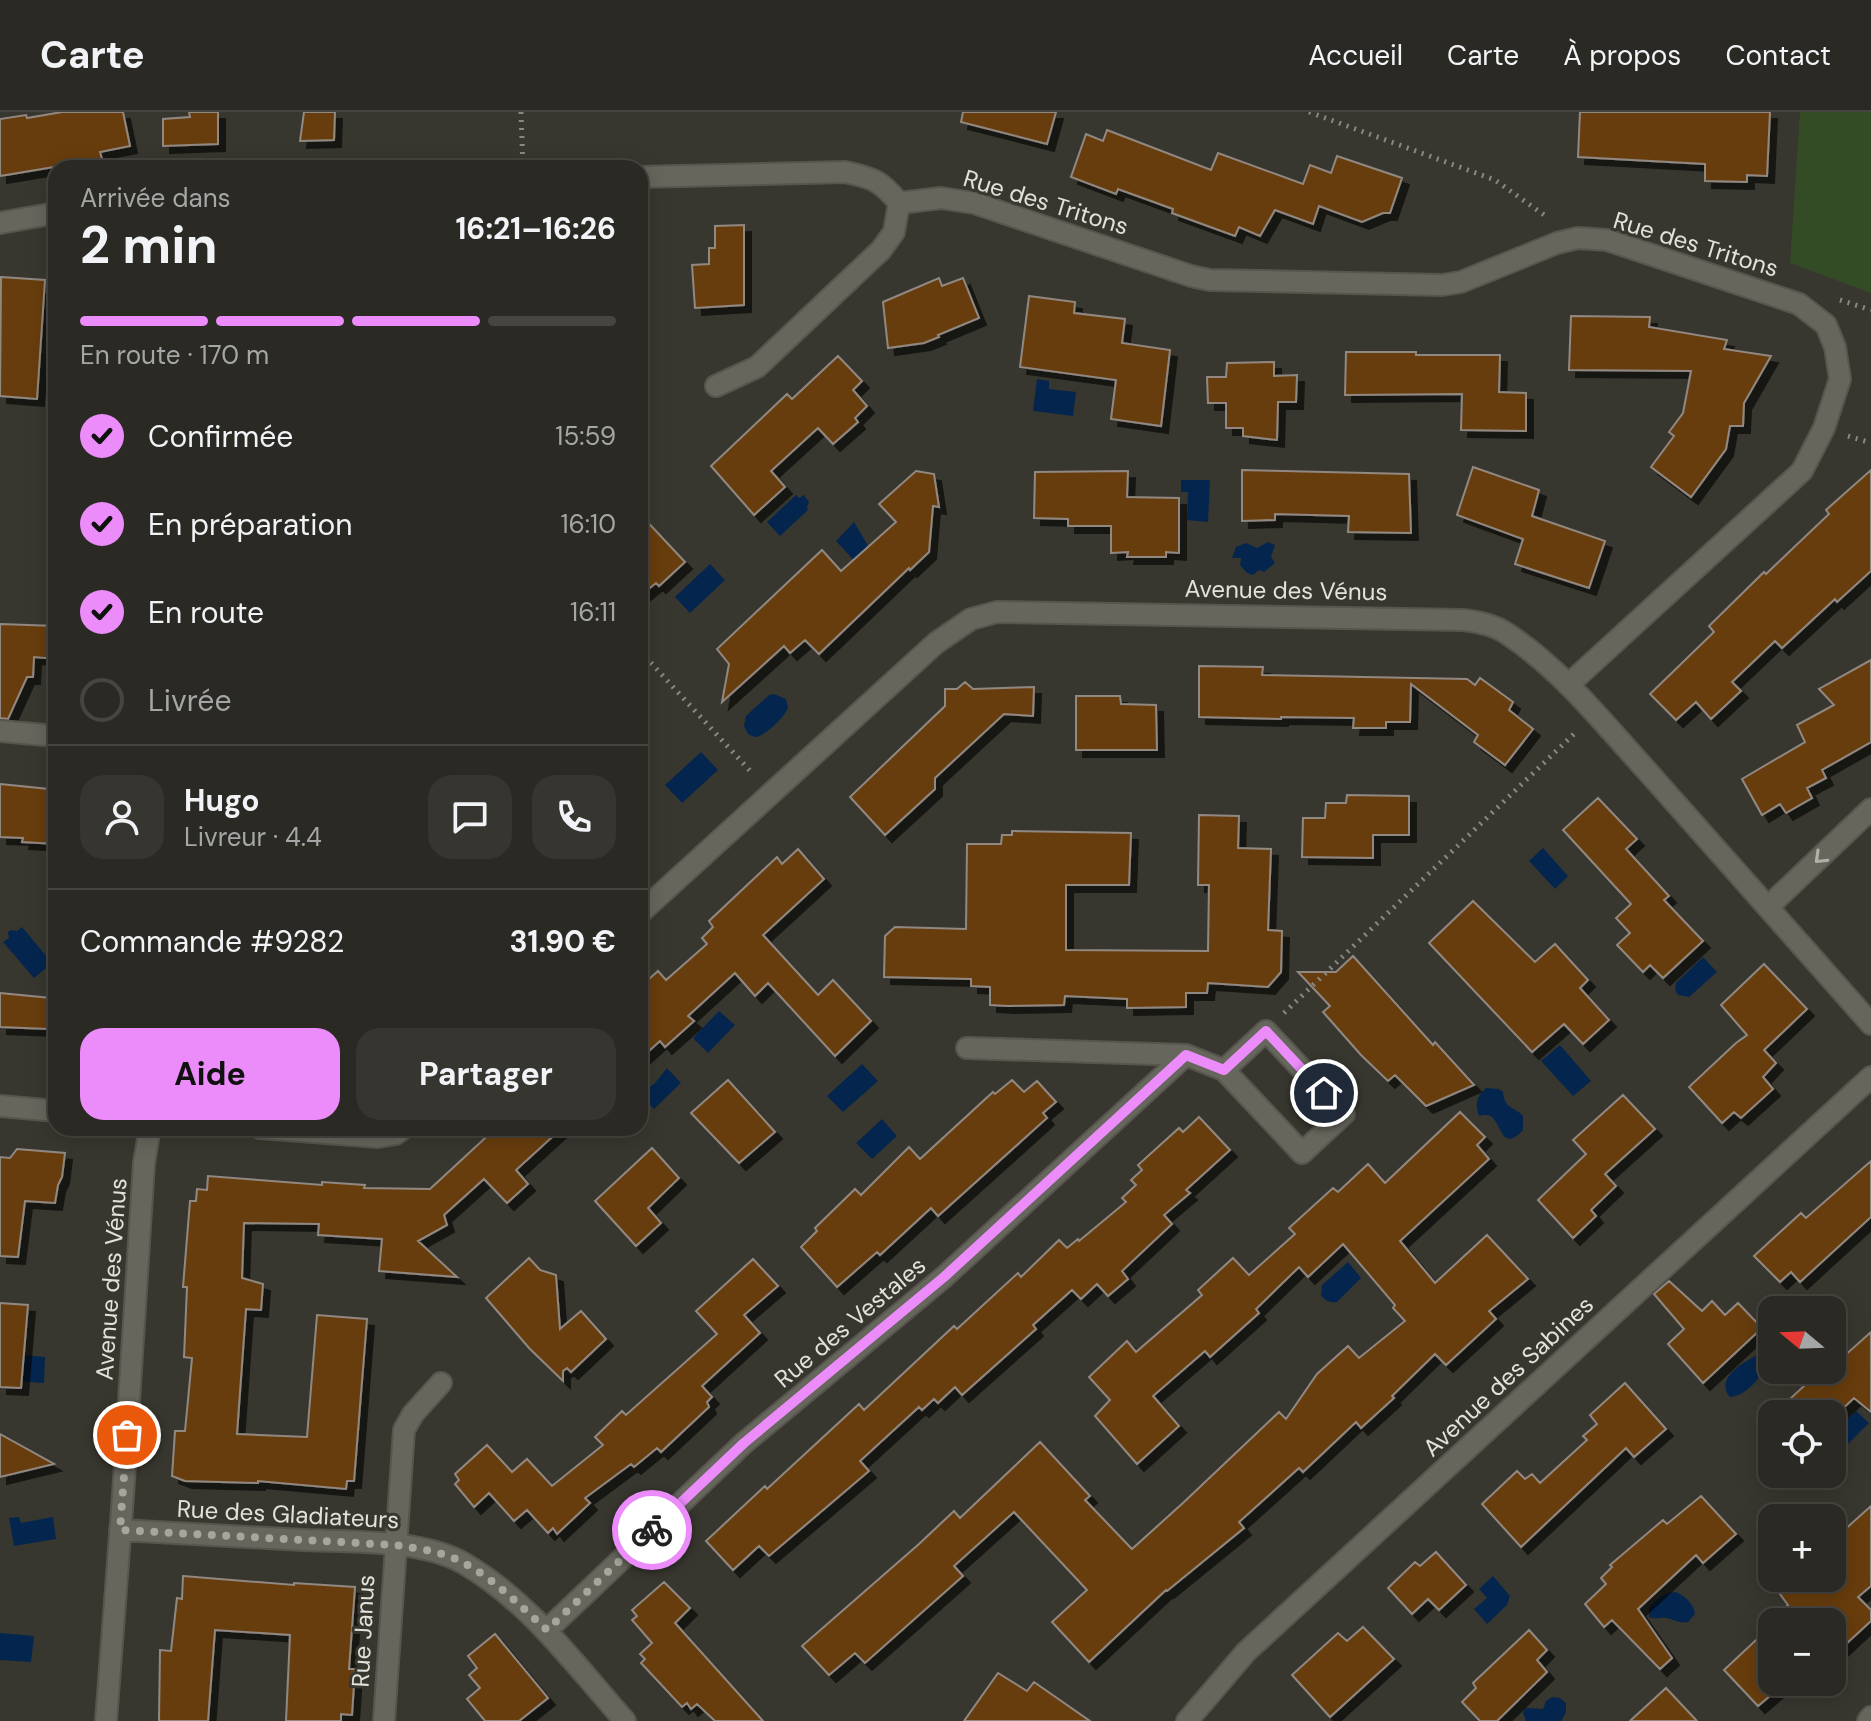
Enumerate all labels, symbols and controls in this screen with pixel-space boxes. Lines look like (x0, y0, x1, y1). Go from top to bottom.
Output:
text: Carte (40, 30, 145, 80)
text: Accueil (1308, 37, 1403, 74)
text: Carte (1447, 37, 1519, 74)
text: À propos (1563, 37, 1681, 74)
text: Contact (1725, 37, 1831, 74)
street label: Rue des Tritons (960, 162, 1132, 242)
text: Arrivée dans (80, 181, 231, 215)
street label: Rue des Tritons (1610, 204, 1782, 284)
text: 16:21–16:26 (455, 209, 616, 248)
text: 2 min (80, 211, 218, 279)
text: En route · 170 m (80, 338, 269, 372)
icon: check (80, 414, 124, 458)
text: Confirmée (148, 417, 293, 456)
text: 15:59 (555, 419, 616, 453)
icon: check (80, 502, 124, 546)
text: En préparation (148, 505, 353, 544)
text: 16:10 (560, 507, 616, 541)
street label: Avenue des Vénus (1184, 573, 1388, 607)
icon: check (80, 590, 124, 634)
text: En route (148, 593, 264, 632)
text: 16:11 (570, 595, 616, 629)
text: Livrée (148, 681, 231, 720)
button: person (80, 775, 164, 859)
button: chat (428, 775, 512, 859)
button: phone (532, 775, 616, 859)
text: Hugo (184, 781, 259, 820)
text: Livreur · 4.4 (184, 820, 322, 854)
one-way arrow (1815, 849, 1830, 863)
text: Commande #9282 (80, 922, 344, 961)
text: 31.90 € (510, 922, 616, 961)
button: Aide (80, 1028, 340, 1120)
button: Partager (356, 1028, 616, 1120)
pin (1290, 1059, 1358, 1127)
icon: home (1302, 1071, 1346, 1115)
street label: Avenue des Vénus (88, 1177, 134, 1381)
street label: Rue des Vestales (768, 1250, 932, 1394)
street label: Avenue des Sabines (1416, 1289, 1600, 1463)
north arrow (1758, 1296, 1846, 1384)
map controls (1758, 1296, 1846, 1696)
button: locate (1758, 1400, 1846, 1488)
pin (93, 1401, 161, 1469)
icon: bag (105, 1413, 149, 1457)
courier (612, 1490, 692, 1570)
street label: Rue des Gladiateurs (176, 1493, 400, 1535)
button: + (1758, 1504, 1846, 1592)
icon: bike (630, 1508, 674, 1552)
street label: Rue Janus (345, 1574, 381, 1688)
button: − (1758, 1608, 1846, 1696)

